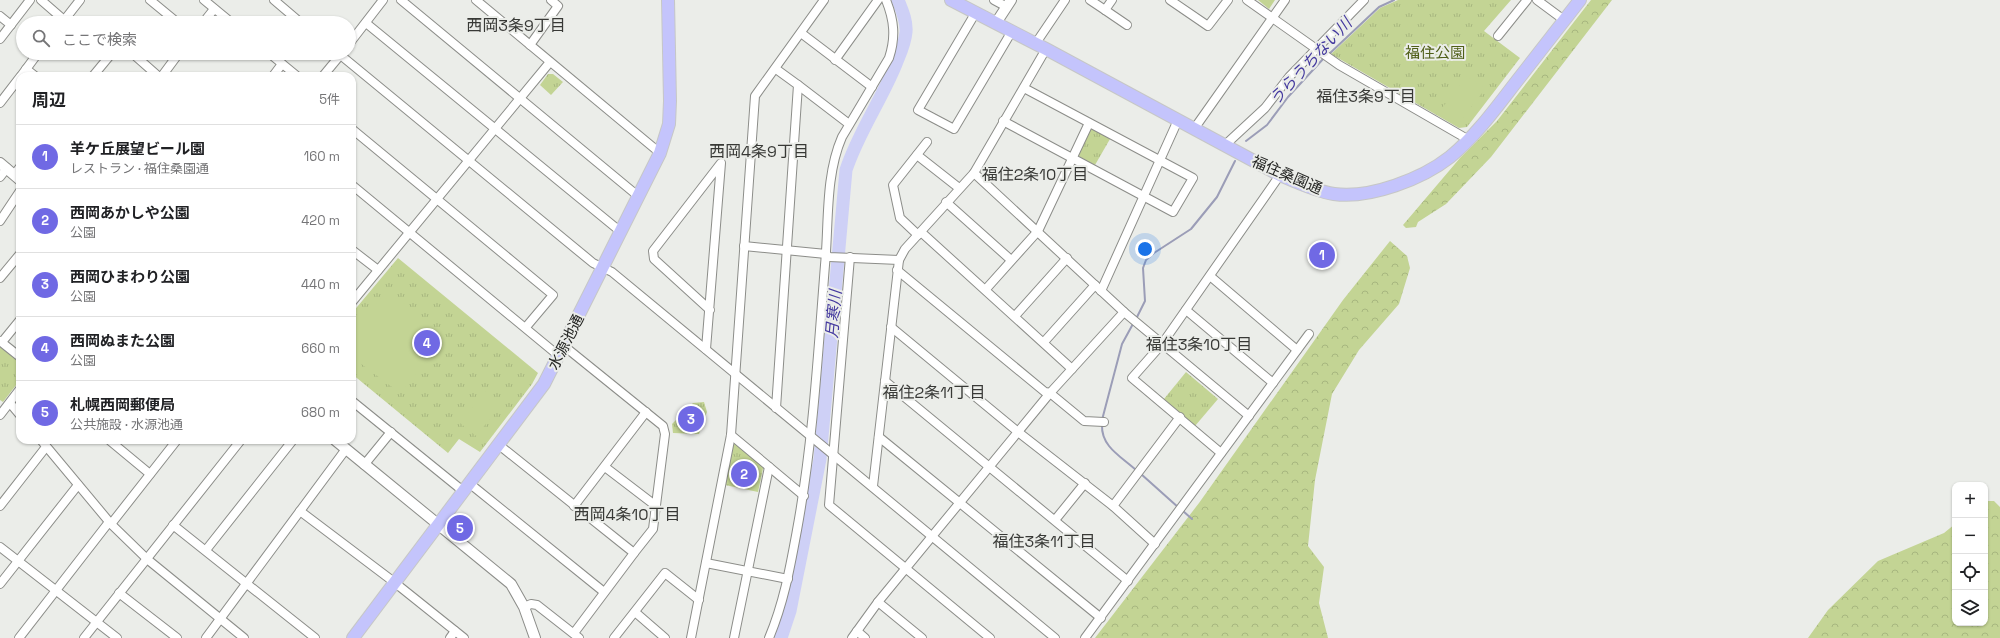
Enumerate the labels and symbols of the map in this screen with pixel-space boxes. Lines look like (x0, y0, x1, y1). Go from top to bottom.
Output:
water label: うらうちない川 (1264, 12, 1358, 109)
district label: 西岡3条9丁目 (466, 15, 566, 36)
park label: 福住公園 (1405, 43, 1465, 62)
district label: 福住3条9丁目 (1316, 86, 1416, 107)
district label: 西岡4条9丁目 (709, 141, 809, 162)
street label: 福住桑園通 (1249, 151, 1325, 198)
district label: 福住2条10丁目 (982, 164, 1088, 185)
your location (1135, 239, 1155, 259)
pin: 1 (1309, 240, 1335, 270)
water label: 月寒川 (821, 287, 846, 339)
street label: 水源池通 (543, 311, 588, 373)
pin: 4 (414, 328, 440, 358)
district label: 福住3条10丁目 (1146, 334, 1252, 355)
district label: 福住2条11丁目 (882, 382, 986, 403)
pin: 3 (678, 404, 704, 434)
pin: 2 (731, 459, 757, 489)
district label: 西岡4条10丁目 (574, 504, 680, 525)
pin: 5 (447, 513, 473, 543)
district label: 福住3条11丁目 (992, 531, 1096, 552)

